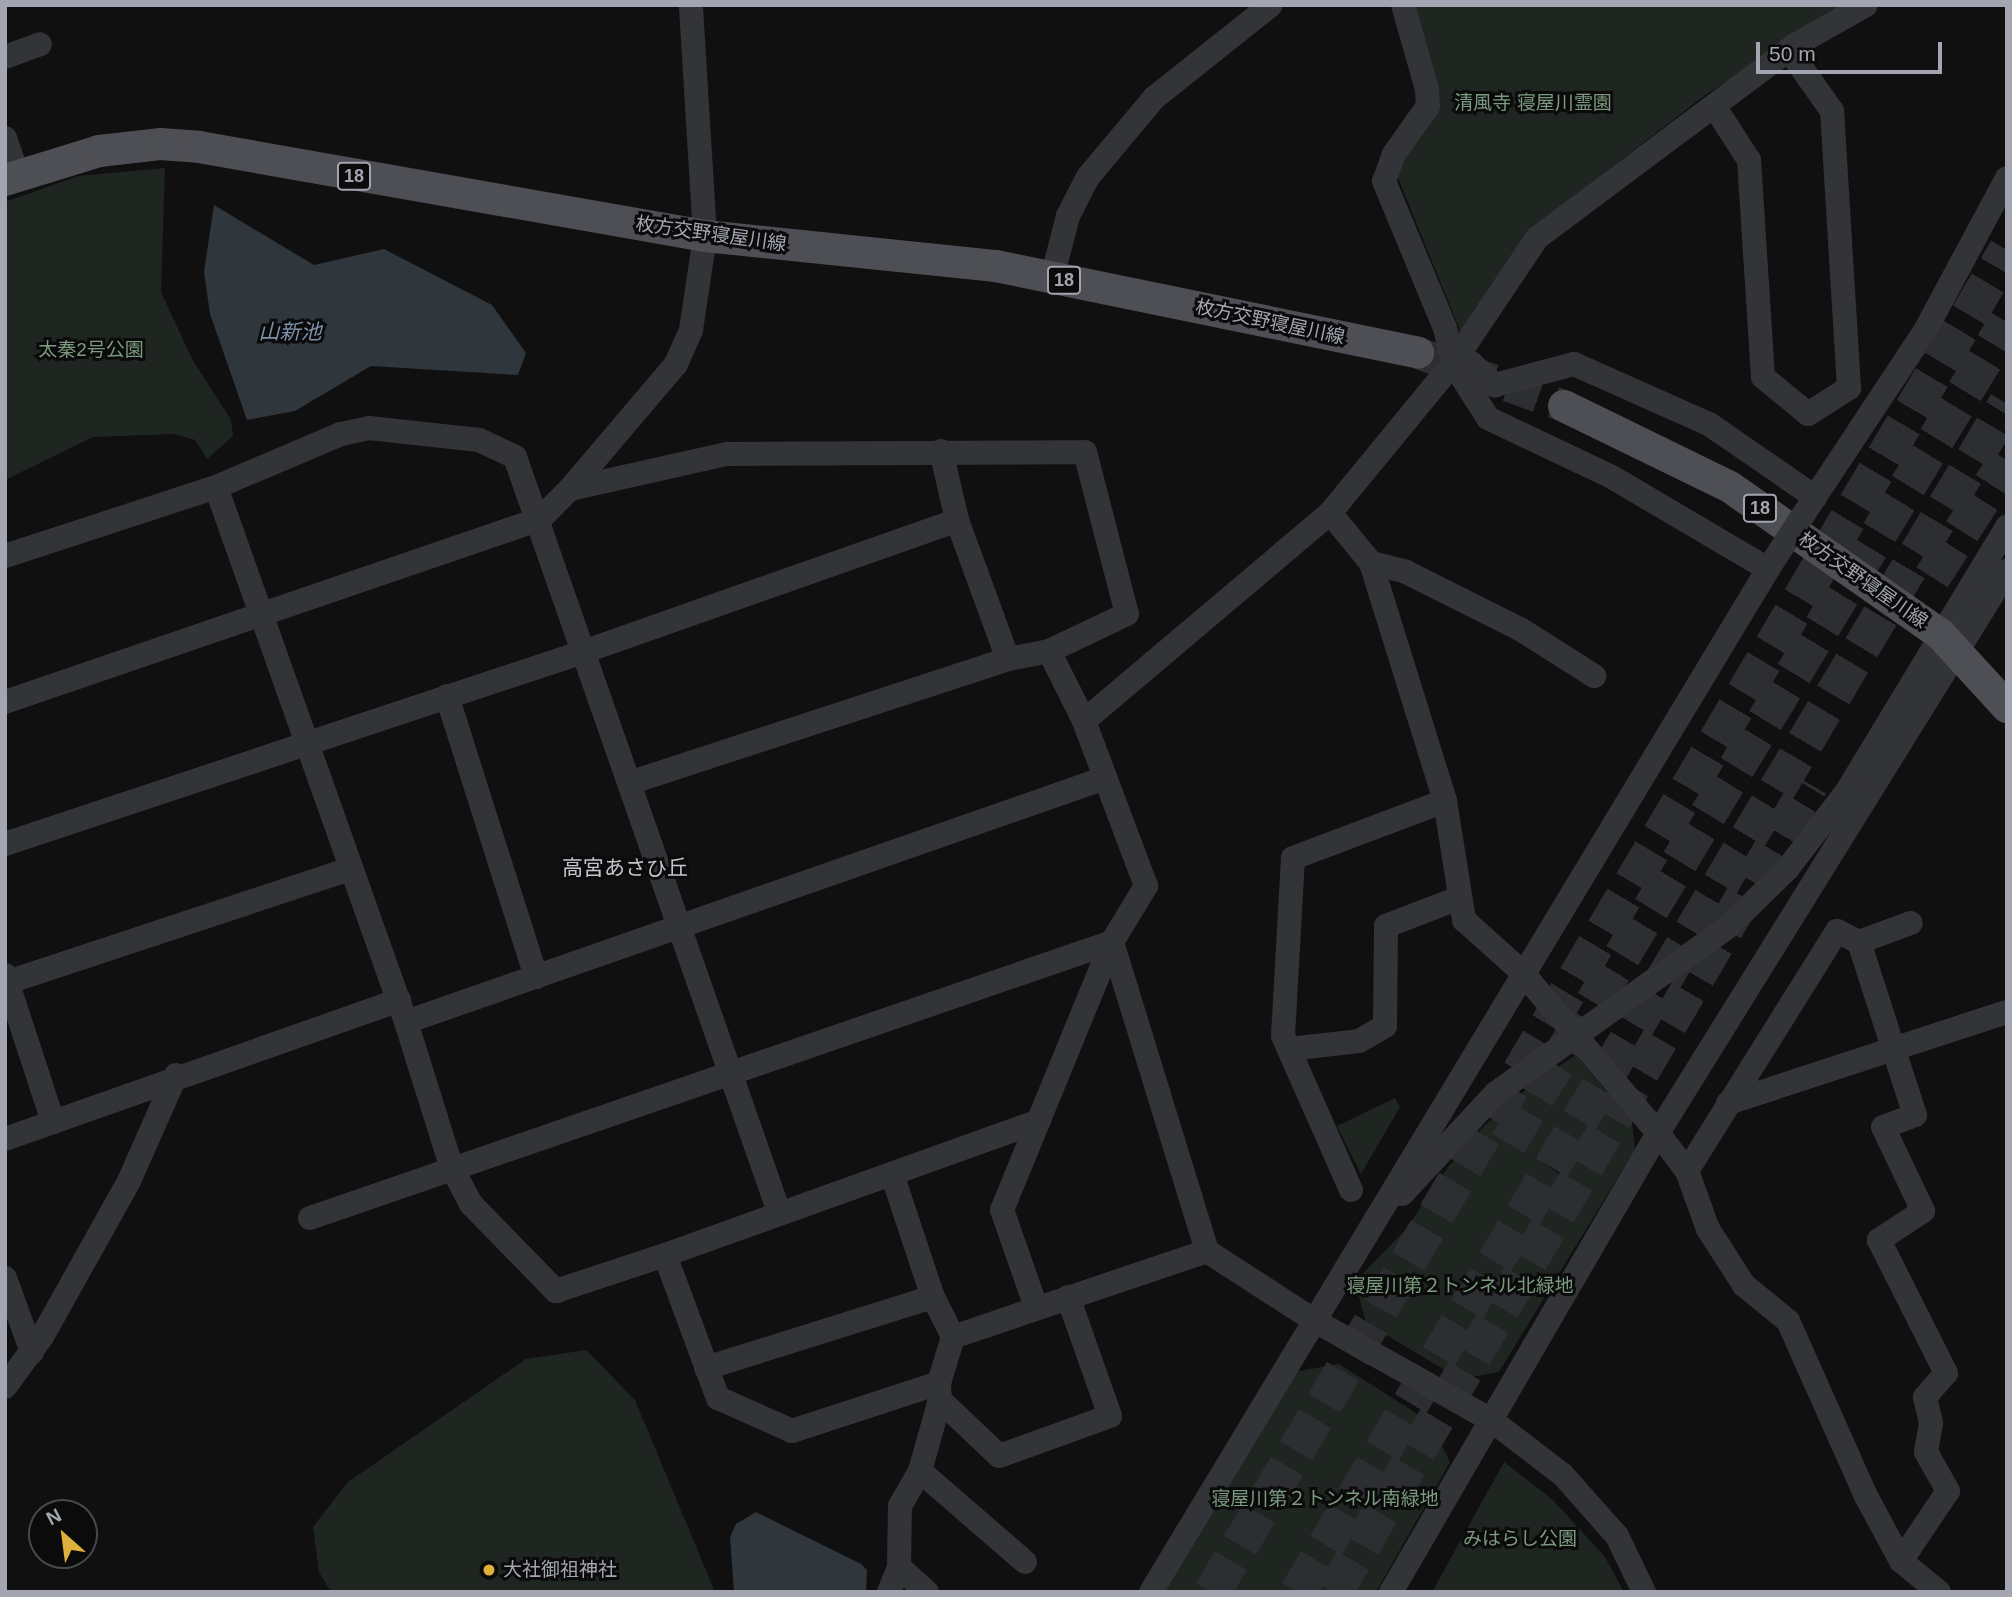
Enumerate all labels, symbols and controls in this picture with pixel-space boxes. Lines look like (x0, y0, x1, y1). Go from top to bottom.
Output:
scale bar (1760, 28, 1946, 72)
text: 50 m (1769, 42, 1816, 65)
park label: 清風寺 寝屋川霊園 (1454, 92, 1612, 114)
road number: 18 (336, 162, 372, 190)
street label: 枚方交野寝屋川線 (634, 212, 788, 256)
road number: 18 (1046, 266, 1082, 294)
street label: 枚方交野寝屋川線 (1193, 295, 1347, 349)
water label: 山新池 (259, 319, 321, 345)
park label: 太秦2号公園 (38, 339, 144, 361)
road number: 18 (1742, 494, 1778, 522)
street label: 枚方交野寝屋川線 (1794, 527, 1932, 633)
district label: 高宮あさひ丘 (562, 855, 688, 881)
park label: 寝屋川第２トンネル北緑地 (1346, 1275, 1574, 1297)
park label: 寝屋川第２トンネル南緑地 (1211, 1488, 1439, 1510)
north arrow (28, 1499, 98, 1569)
text: N (43, 1504, 65, 1529)
park label: みはらし公園 (1463, 1528, 1577, 1550)
place label: 大社御祖神社 (503, 1559, 617, 1581)
marker: 大社御祖神社 (481, 1562, 497, 1578)

